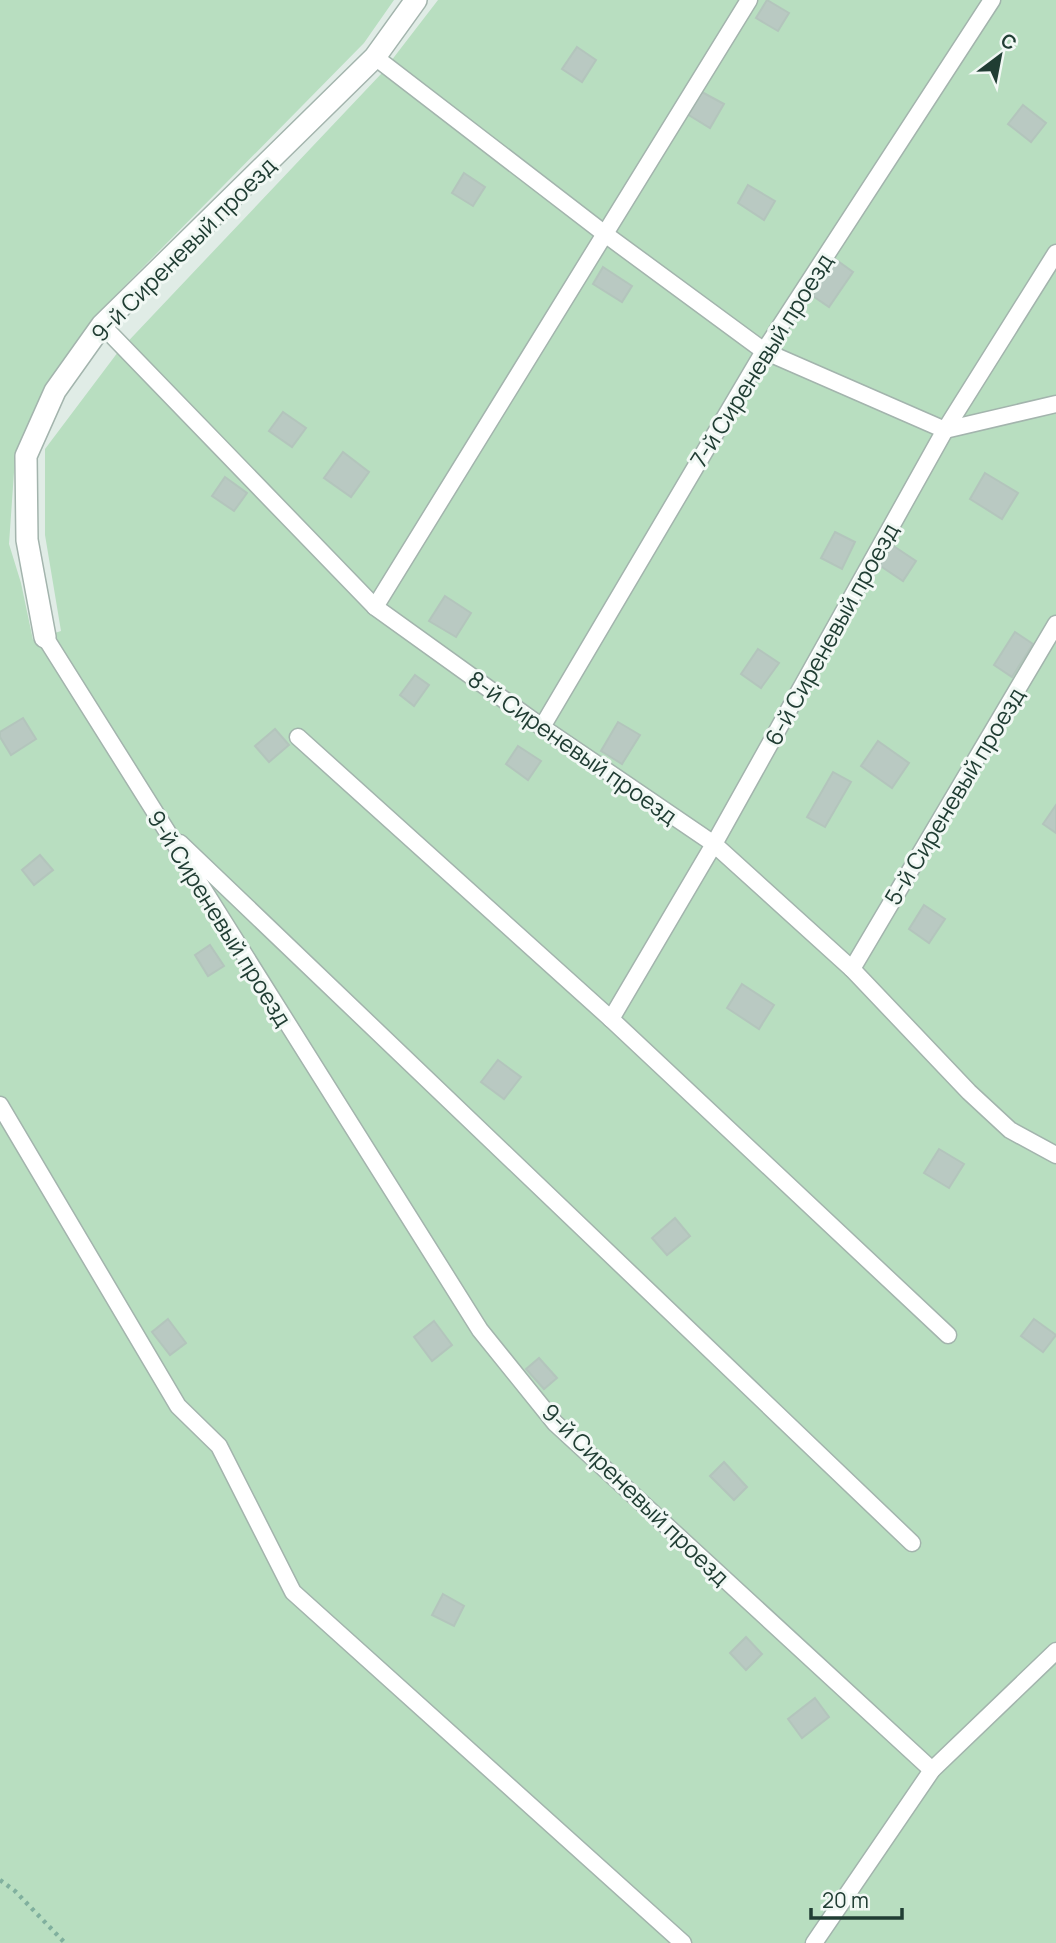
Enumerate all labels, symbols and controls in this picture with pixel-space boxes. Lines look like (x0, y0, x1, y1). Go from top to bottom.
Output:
north arrow (965, 21, 1035, 91)
text: С (996, 27, 1022, 56)
street label: 9-й Сиреневый проезд (84, 149, 283, 348)
street label: 7-й Сиреневый проезд (682, 247, 840, 473)
street label: 6-й Сиреневый проезд (757, 517, 906, 751)
street label: 8-й Сиреневый проезд (462, 663, 684, 831)
street label: 5-й Сиреневый проезд (876, 681, 1032, 911)
street label: 9-й Сиреневый проезд (140, 804, 300, 1032)
street label: 9-й Сиреневый проезд (535, 1396, 737, 1592)
scale bar (811, 1876, 902, 1920)
text: 20 m (822, 1886, 869, 1914)

